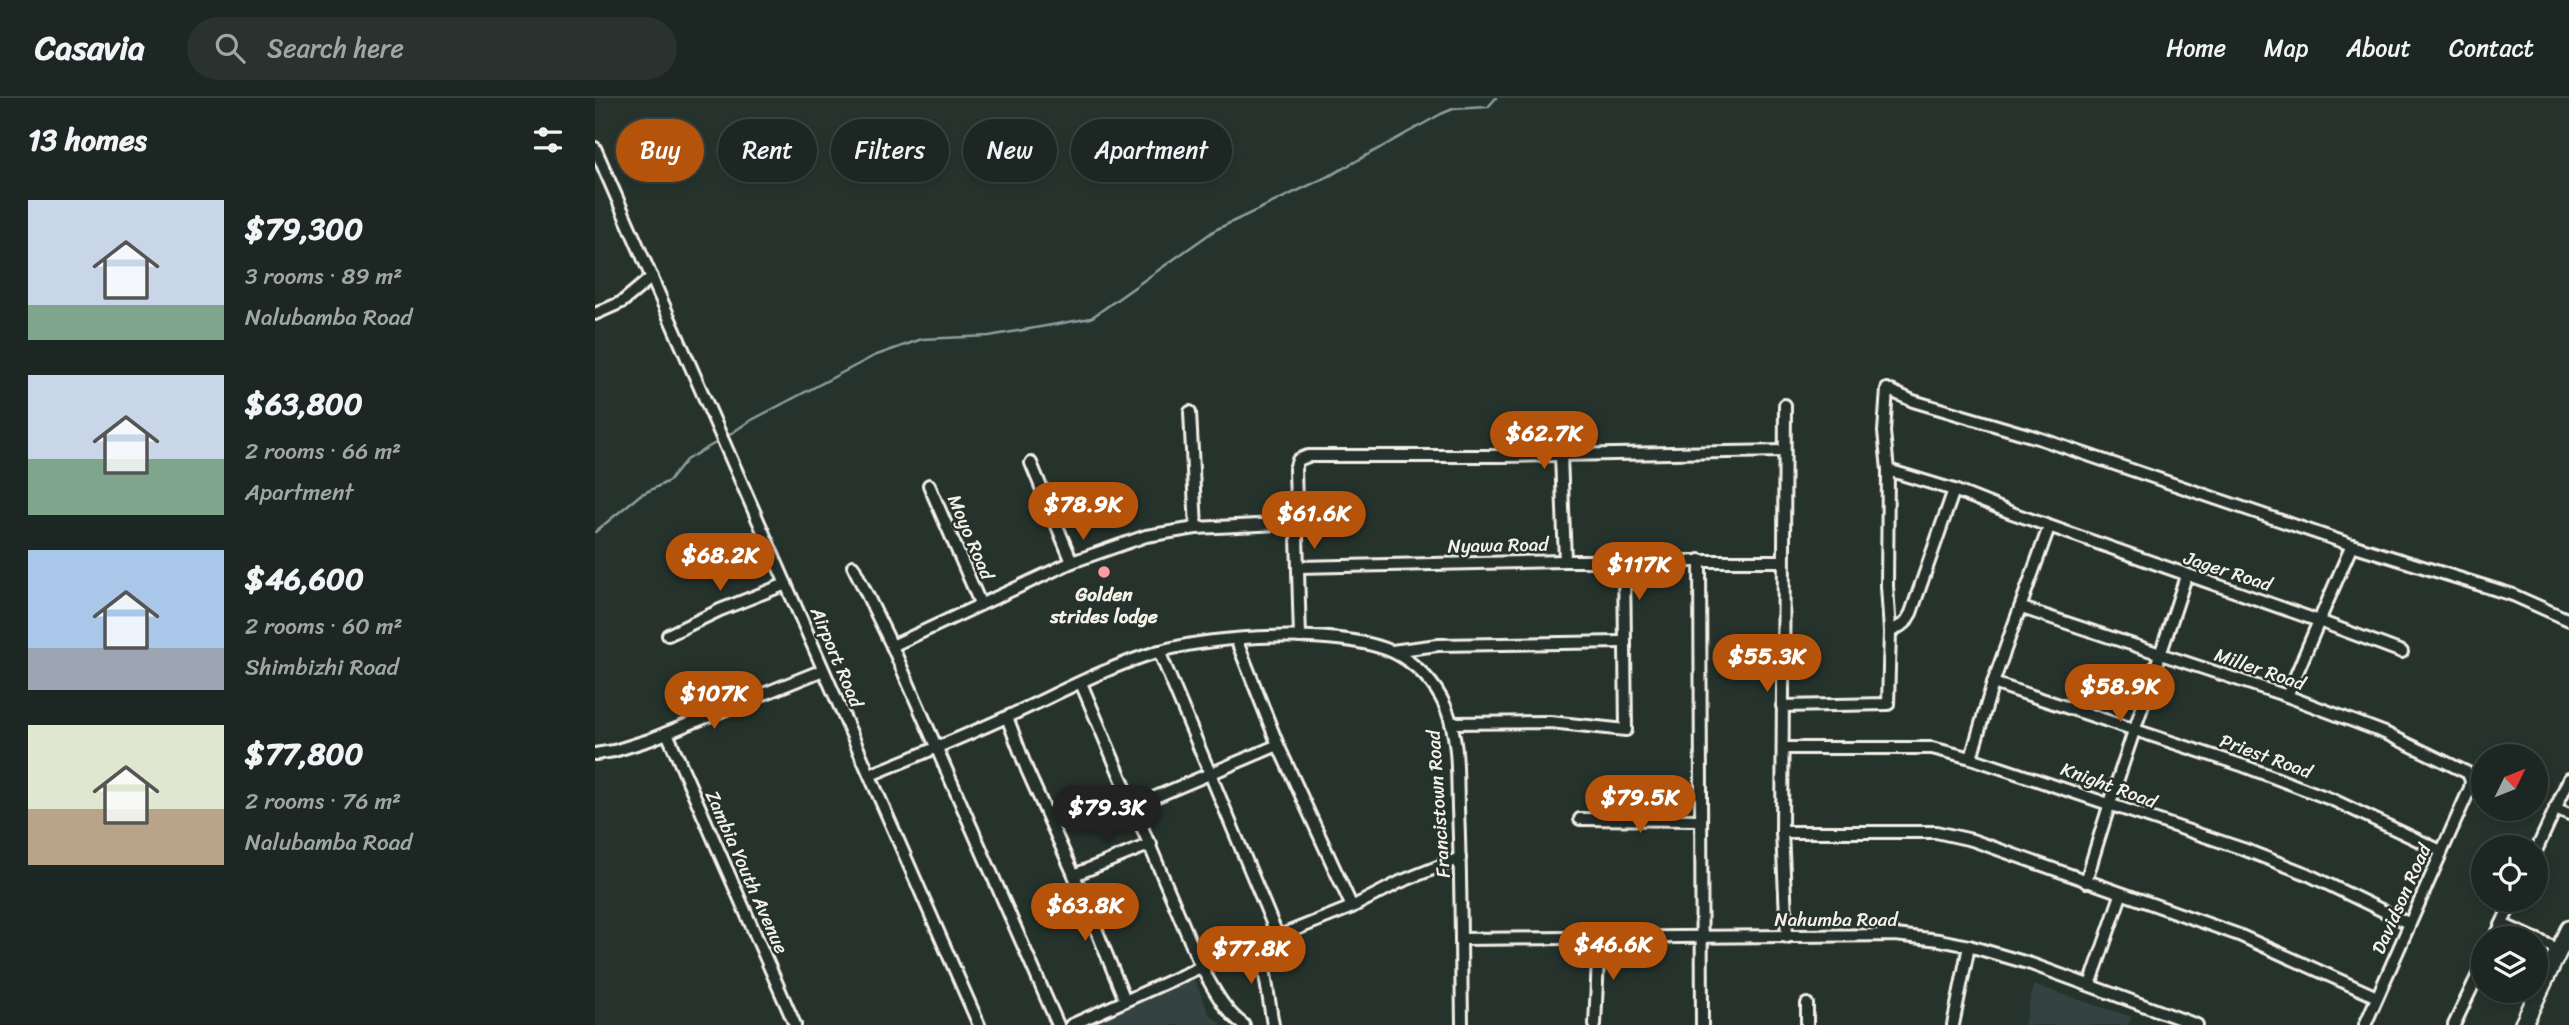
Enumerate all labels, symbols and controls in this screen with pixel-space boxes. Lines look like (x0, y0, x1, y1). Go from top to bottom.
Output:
search box (187, 17, 677, 80)
text: Casavia (35, 19, 145, 77)
text: Search here (267, 25, 404, 71)
text: Home (2166, 27, 2226, 69)
text: Map (2264, 27, 2308, 69)
text: About (2346, 27, 2411, 69)
text: Contact (2449, 27, 2534, 69)
icon: search (211, 29, 249, 67)
text: 13 homes (28, 113, 147, 167)
chip: Buy (616, 119, 704, 182)
chip: Rent (718, 119, 817, 182)
chip: Filters (831, 119, 949, 182)
chip: New (963, 119, 1057, 182)
chip: Apartment (1071, 119, 1232, 182)
icon: filters (529, 121, 567, 159)
text: $79,300 (245, 202, 363, 256)
icon: home (84, 228, 168, 312)
text: 3 rooms · 89 m² (245, 256, 402, 297)
text: Nalubamba Road (245, 297, 412, 338)
text: $63,800 (245, 377, 363, 431)
icon: home (84, 403, 168, 487)
pin: $62.7K (1487, 412, 1601, 471)
text: $62.7K (1506, 413, 1582, 454)
text: 2 rooms · 66 m² (245, 431, 401, 472)
text: Apartment (245, 472, 354, 513)
pin: $78.9K (1026, 482, 1140, 542)
text: $78.9K (1044, 484, 1122, 525)
street label: Moyo Road (938, 489, 1004, 586)
pin: $61.6K (1257, 491, 1371, 551)
text: $61.6K (1278, 493, 1350, 534)
street label: Nyawa Road (1447, 528, 1551, 562)
pin: $68.2K (663, 533, 777, 593)
text: $68.2K (682, 535, 758, 576)
street label: Jager Road (2179, 541, 2278, 601)
pin: $117K (1590, 542, 1688, 602)
text: $117K (1608, 544, 1670, 585)
text: $46,600 (245, 552, 364, 606)
marker: Golden strides lodge (1096, 564, 1112, 580)
icon: home (84, 578, 168, 662)
place label: Golden strides lodge (1049, 578, 1158, 633)
street label: Airport Road (801, 601, 873, 713)
text: 2 rooms · 60 m² (245, 606, 403, 647)
pin: $55.3K (1710, 634, 1824, 694)
text: $55.3K (1728, 636, 1806, 677)
street label: Miller Road (2210, 638, 2312, 701)
text: Shimbizhi Road (245, 647, 399, 688)
pin: $58.9K (2063, 664, 2177, 724)
text: $58.9K (2081, 666, 2159, 707)
pin: $107K (665, 672, 763, 731)
text: $107K (681, 673, 748, 714)
street label: Priest Road (2215, 724, 2319, 789)
text: $77,800 (245, 727, 364, 781)
street label: Francistown Road (1416, 728, 1460, 879)
north arrow (2471, 744, 2548, 821)
map controls (2471, 744, 2548, 1003)
street label: Knight Road (2056, 752, 2163, 818)
icon: home (84, 753, 168, 837)
pin: $79.5K (1583, 776, 1697, 835)
text: $79.5K (1601, 777, 1679, 818)
text: 2 rooms · 76 m² (245, 781, 401, 822)
street label: Zambia Youth Avenue (696, 785, 798, 960)
pin: $79.3K (1050, 786, 1164, 845)
text: $79.3K (1069, 787, 1145, 828)
text: Nalubamba Road (245, 822, 412, 863)
button: locate (2471, 835, 2548, 912)
street label: Davidson Road (2362, 837, 2440, 960)
pin: $63.8K (1028, 884, 1142, 943)
text: $63.8K (1047, 885, 1123, 926)
street label: Nahumba Road (1775, 903, 1899, 936)
pin: $46.6K (1556, 922, 1670, 982)
text: $46.6K (1575, 924, 1651, 965)
pin: $77.8K (1194, 926, 1308, 986)
button: layers (2471, 926, 2548, 1003)
text: $77.8K (1213, 928, 1289, 969)

